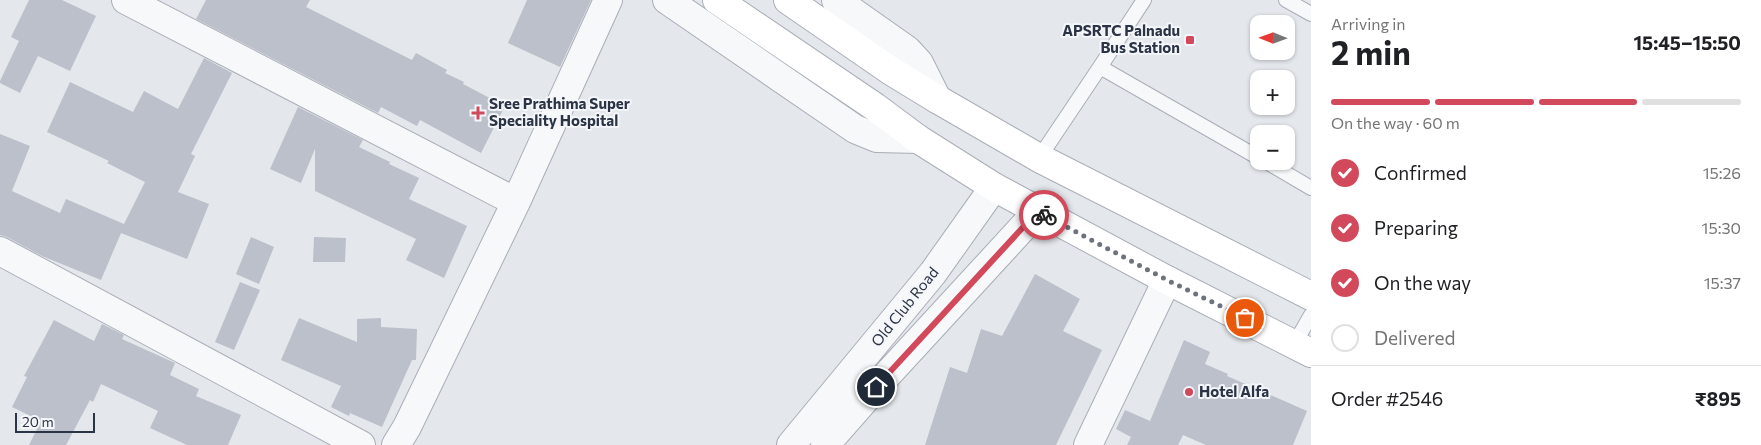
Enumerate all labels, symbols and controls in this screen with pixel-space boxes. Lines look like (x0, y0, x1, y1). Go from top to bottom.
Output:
text: Arriving in (1331, 14, 1405, 33)
north arrow (1250, 15, 1295, 60)
map controls (1250, 15, 1295, 170)
place label: APSRTC Palnadu Bus Station (1062, 21, 1180, 56)
text: 15:45–15:50 (1634, 31, 1741, 54)
text: 2 min (1331, 32, 1411, 72)
marker: APSRTC Palnadu Bus Station (1184, 34, 1196, 46)
button: + (1250, 70, 1295, 115)
place label: Sree Prathima Super Speciality Hospital (489, 94, 630, 129)
marker: Sree Prathima Super Speciality Hospital (471, 106, 485, 120)
text: On the way · 60 m (1331, 113, 1460, 132)
button: − (1250, 125, 1295, 170)
icon: check (1331, 159, 1359, 187)
text: Confirmed (1374, 161, 1467, 184)
text: 15:26 (1703, 163, 1741, 182)
courier (1019, 190, 1069, 240)
icon: bike (1030, 201, 1058, 229)
icon: check (1331, 214, 1359, 242)
text: Preparing (1374, 216, 1458, 239)
text: 15:30 (1702, 218, 1741, 237)
street label: Old Club Road (867, 263, 942, 350)
icon: check (1331, 269, 1359, 297)
text: On the way (1374, 271, 1471, 294)
text: 15:37 (1704, 273, 1741, 292)
pin (1224, 297, 1266, 339)
icon: bag (1231, 304, 1259, 332)
text: Delivered (1374, 326, 1455, 349)
pin (855, 366, 897, 408)
icon: home (862, 373, 890, 401)
place label: Hotel Alfa (1199, 382, 1269, 400)
marker: Hotel Alfa (1183, 386, 1195, 398)
text: Order #2546 (1331, 387, 1443, 410)
text: ₹895 (1695, 387, 1741, 410)
scale bar (15, 410, 95, 433)
text: 20 m (22, 413, 54, 430)

